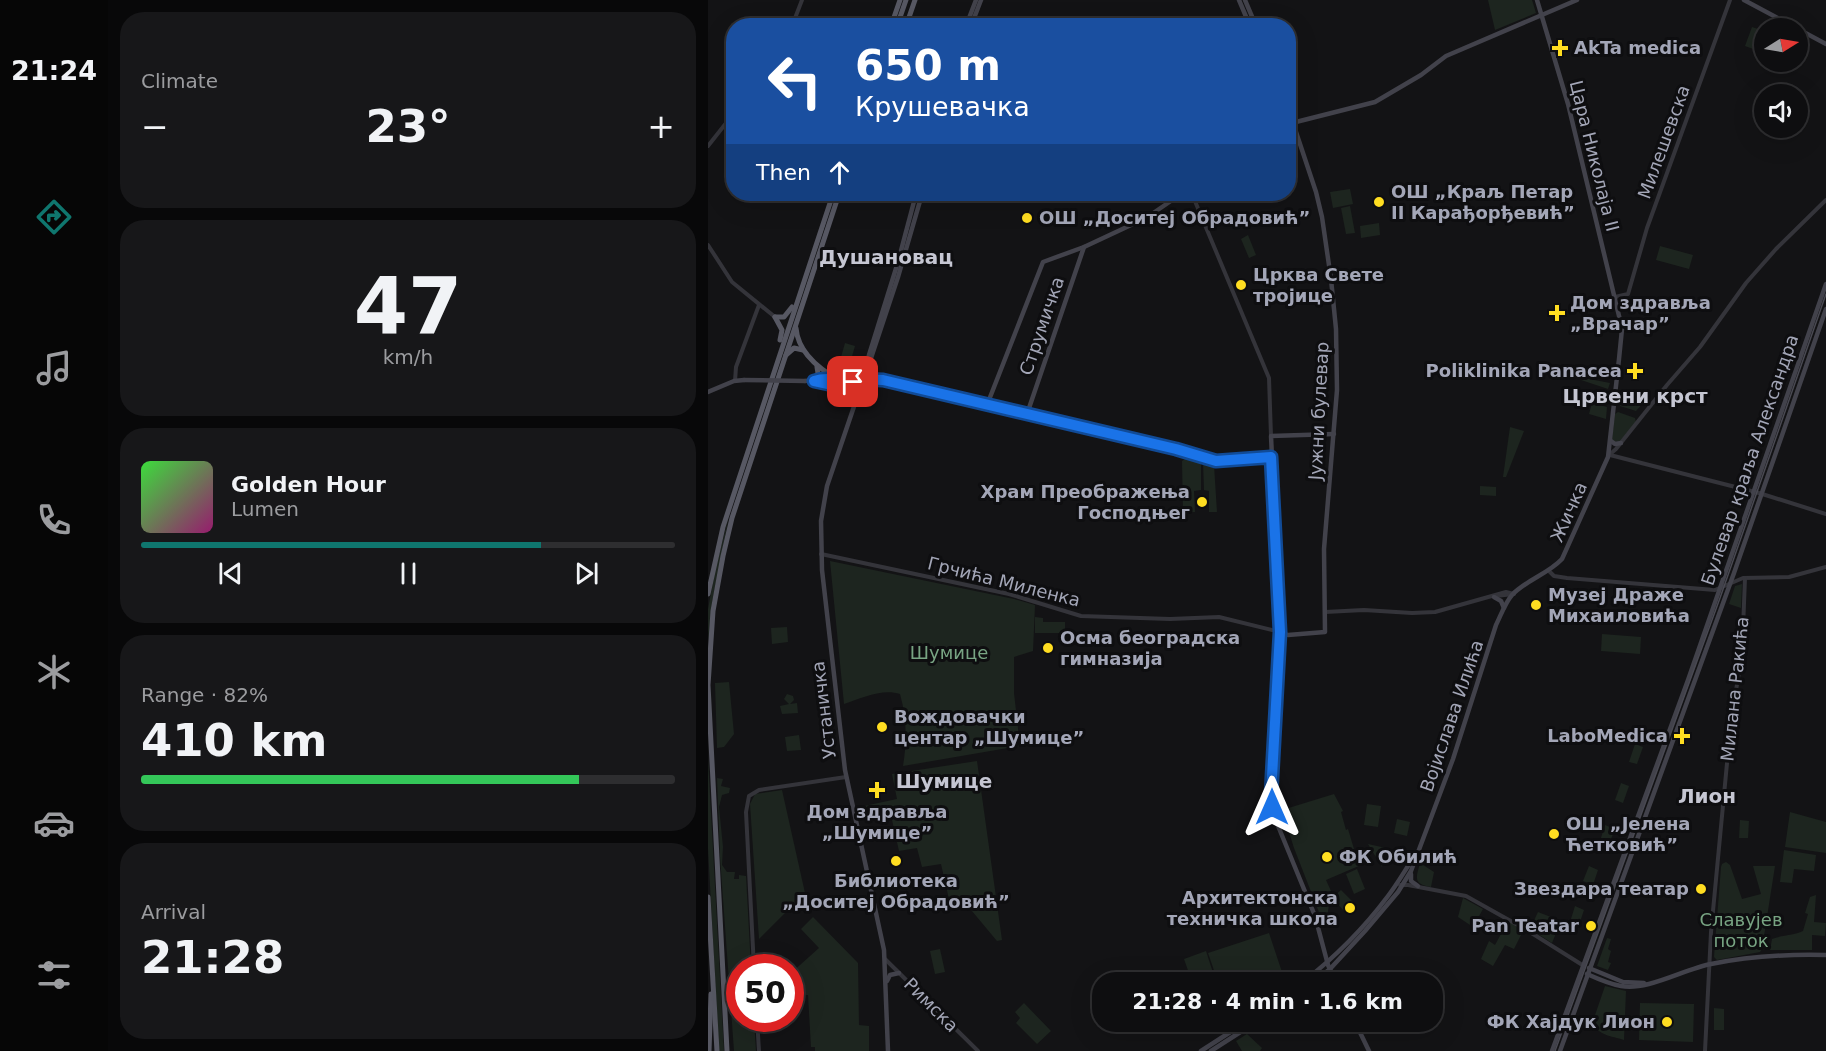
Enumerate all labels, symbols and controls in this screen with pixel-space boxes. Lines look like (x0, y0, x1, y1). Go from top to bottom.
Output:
north arrow (1754, 18, 1808, 72)
map controls (1754, 18, 1808, 138)
place label: AkTa medica (1574, 37, 1701, 58)
marker: AkTa medica (1551, 39, 1569, 57)
text: 650 m (855, 41, 1001, 90)
icon: left (756, 42, 834, 120)
text: 21:24 (11, 55, 97, 86)
text: Climate (141, 69, 218, 93)
street label: Цара Николаја II (1566, 78, 1623, 234)
street label: Милешевска (1633, 82, 1694, 202)
button: sound (1754, 84, 1808, 138)
text: Крушевачка (855, 91, 1030, 122)
text: 23° (365, 100, 451, 153)
text: − (141, 107, 169, 146)
text: + (647, 107, 675, 146)
icon: ahead (823, 156, 856, 189)
text: Then (756, 160, 811, 185)
place label: ОШ „Краљ Петар II Карађорђевић” (1391, 181, 1575, 223)
marker: ОШ „Краљ Петар II Карађорђевић” (1372, 195, 1386, 209)
icon: directions (33, 196, 75, 238)
place label: ОШ „Доситеј Обрадовић” (1039, 207, 1310, 228)
marker: ОШ „Доситеј Обрадовић” (1020, 211, 1034, 225)
district label: Душановац (819, 245, 953, 269)
text: 47 (354, 261, 462, 351)
place label: Црква Свете тројице (1253, 264, 1384, 306)
street label: Струмичка (1015, 274, 1068, 378)
marker: Црква Свете тројице (1234, 278, 1248, 292)
place label: Дом здравља „Врачар” (1570, 292, 1711, 334)
marker: Дом здравља „Врачар” (1548, 304, 1566, 322)
street label: Булевар краља Александра (1697, 332, 1802, 588)
street label: Јужни булевар (1304, 341, 1333, 482)
text: km/h (383, 345, 433, 369)
icon: music (33, 347, 75, 389)
pin (827, 356, 878, 407)
place label: Poliklinika Panacea (1426, 360, 1622, 381)
marker: Poliklinika Panacea (1626, 362, 1644, 380)
icon: arrive (836, 365, 869, 398)
district label: Црвени крст (1562, 384, 1708, 408)
text: Golden Hour (231, 472, 386, 497)
street label: Жичка (1546, 478, 1591, 545)
place label: Храм Преображења Господњег (981, 481, 1190, 523)
marker: Храм Преображења Господњег (1195, 495, 1209, 509)
text: Lumen (231, 497, 299, 521)
icon: phone (33, 499, 75, 541)
street label: Грчића Миленка (926, 552, 1083, 611)
icon: previous (214, 557, 247, 590)
icon: pause (392, 557, 425, 590)
icon: next (570, 557, 603, 590)
place label: Музеј Драже Михаиловића (1548, 584, 1690, 626)
marker: Музеј Драже Михаиловића (1529, 598, 1543, 612)
street label: Милана Ракића (1716, 615, 1753, 762)
place label: Осма београдска гимназија (1060, 627, 1240, 669)
street label: Војислава Илића (1416, 637, 1487, 795)
marker: Осма београдска гимназија (1041, 641, 1055, 655)
park label: Шумице (910, 642, 988, 663)
icon: climate (33, 651, 75, 693)
street label: Устаничка (807, 660, 840, 760)
text: Range · 82% (141, 683, 268, 707)
place label: Вождовачки центар „Шумице” (894, 706, 1084, 748)
text: 410 km (141, 714, 327, 767)
marker: Вождовачки центар „Шумице” (875, 720, 889, 734)
place label: LaboMedica (1547, 725, 1668, 746)
marker: LaboMedica (1673, 727, 1691, 745)
district label: Шумице (896, 769, 992, 793)
position arrow (1240, 775, 1304, 839)
marker: Дом здравља „Шумице” (868, 781, 886, 799)
district label: Лион (1678, 784, 1736, 808)
place label: Дом здравља „Шумице” (807, 801, 947, 843)
icon: car (33, 802, 75, 844)
place label: ОШ „Јелена Ћетковић” (1566, 813, 1691, 855)
marker: ОШ „Јелена Ћетковић” (1547, 827, 1561, 841)
place label: ФК Обилић (1339, 846, 1457, 867)
marker: ФК Обилић (1320, 850, 1334, 864)
marker: Библиотека „Доситеј Обрадовић” (889, 854, 903, 868)
place label: Библиотека „Доситеј Обрадовић” (782, 870, 1010, 912)
place label: Звездара театар (1514, 878, 1689, 899)
marker: Звездара театар (1694, 882, 1708, 896)
place label: Архитектонска техничка школа (1167, 887, 1338, 929)
text: Arrival (141, 900, 206, 924)
marker: Архитектонска техничка школа (1343, 901, 1357, 915)
park label: Славујев поток (1699, 909, 1783, 951)
place label: Pan Teatar (1471, 915, 1579, 936)
marker: Pan Teatar (1584, 919, 1598, 933)
text: 21:28 (141, 931, 284, 984)
icon: filters (33, 954, 75, 996)
speed limit sign: 50 (726, 954, 804, 1032)
street label: Римска (900, 973, 963, 1036)
text: 21:28 · 4 min · 1.6 km (1132, 989, 1403, 1014)
place label: ФК Хајдук Лион (1487, 1011, 1655, 1032)
marker: ФК Хајдук Лион (1660, 1015, 1674, 1029)

